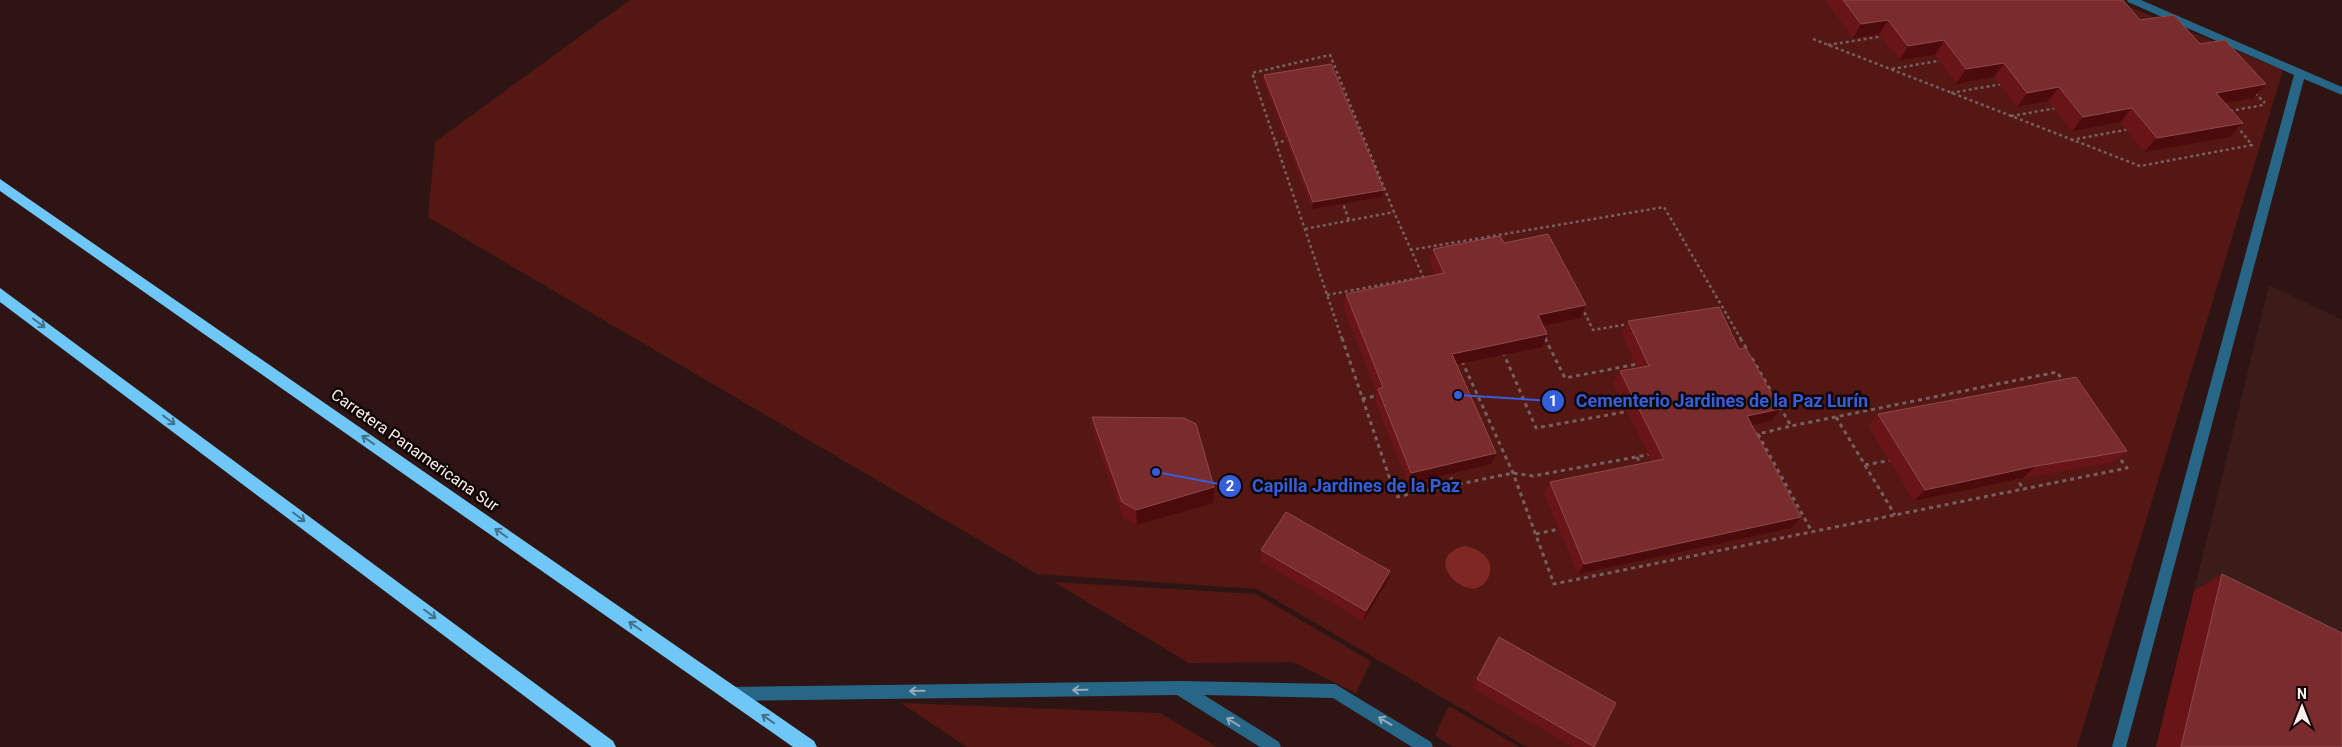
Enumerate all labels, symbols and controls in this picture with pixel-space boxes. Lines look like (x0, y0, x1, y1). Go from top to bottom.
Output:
one-way arrow (32, 318, 46, 328)
street label: Carretera Panamericana Sur (328, 385, 503, 516)
callout: Cementerio Jardines de la Paz Lurín (1540, 385, 1878, 418)
text: Cementerio Jardines de la Paz Lurín (1576, 390, 1868, 411)
text: 1 (1549, 392, 1557, 410)
one-way arrow (162, 415, 176, 425)
one-way arrow (361, 435, 375, 445)
callout: Capilla Jardines de la Paz (1217, 469, 1470, 502)
text: Capilla Jardines de la Paz (1252, 475, 1460, 496)
text: 2 (1226, 477, 1235, 495)
one-way arrow (292, 512, 306, 522)
one-way arrow (495, 528, 509, 538)
one-way arrow (423, 609, 436, 620)
one-way arrow (628, 621, 642, 631)
north arrow (2277, 682, 2327, 732)
one-way arrow (1072, 685, 1088, 694)
one-way arrow (910, 686, 926, 696)
text: N (2297, 686, 2307, 702)
one-way arrow (761, 714, 775, 724)
one-way arrow (1226, 716, 1240, 726)
one-way arrow (1379, 716, 1393, 726)

